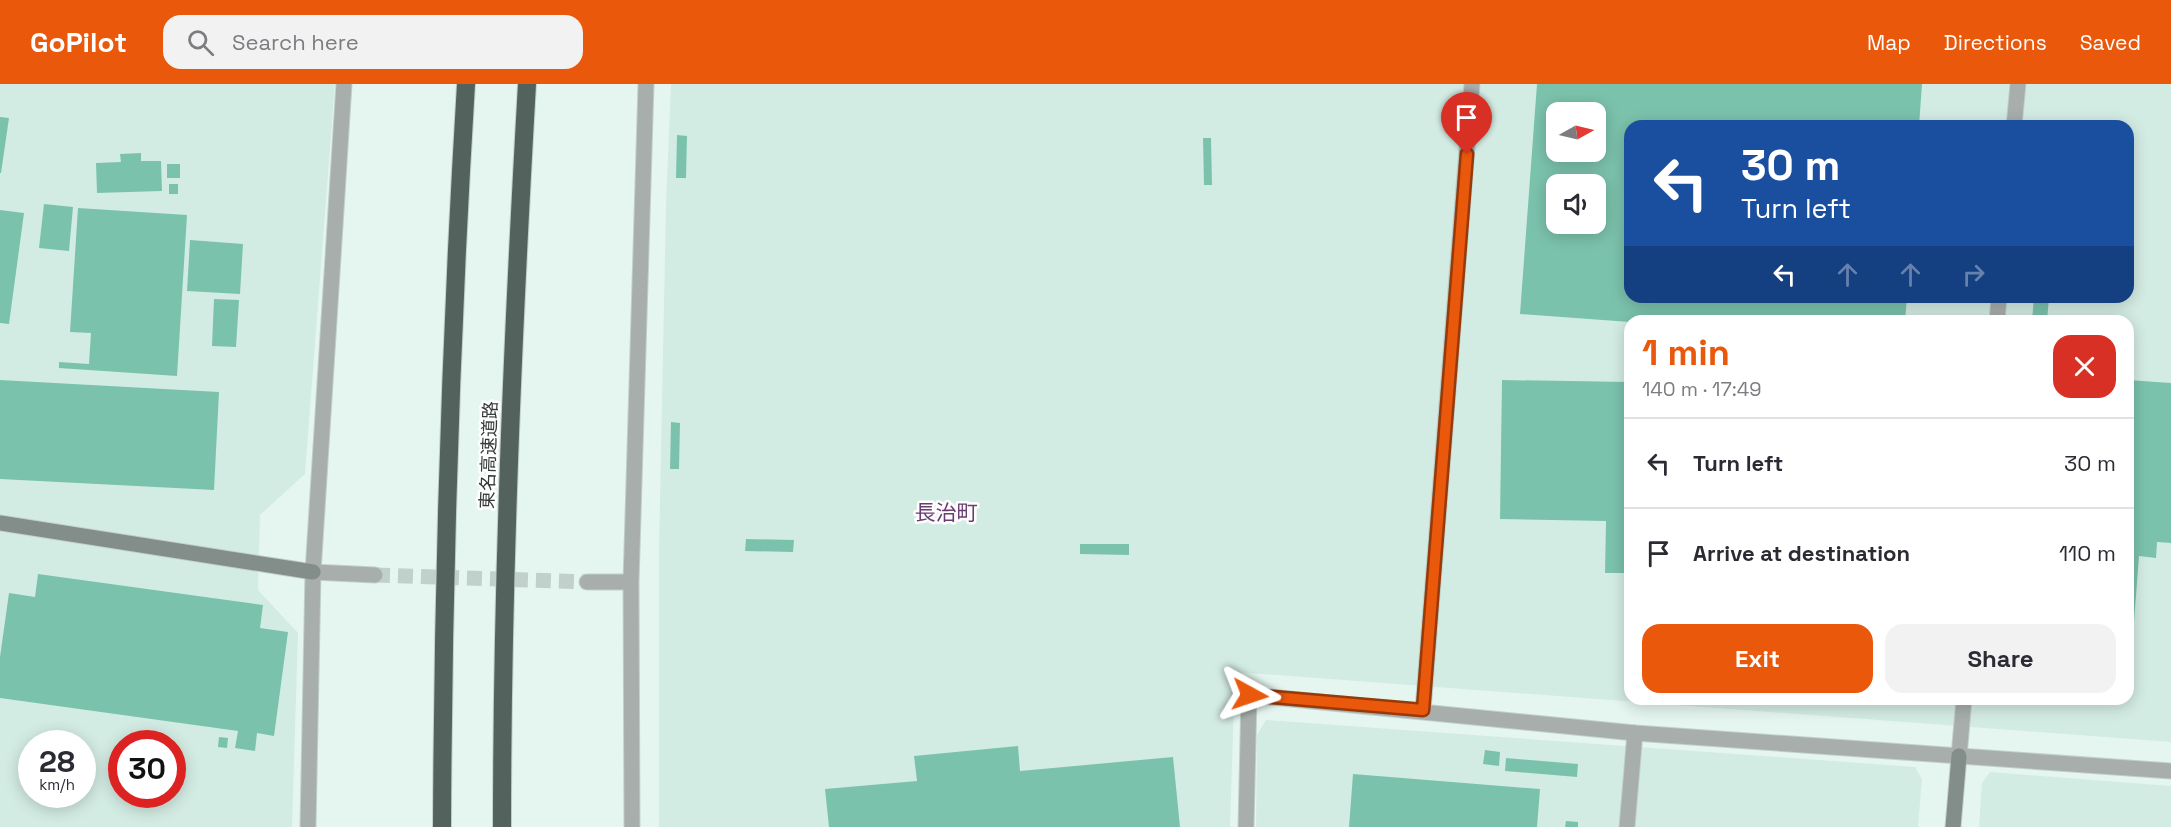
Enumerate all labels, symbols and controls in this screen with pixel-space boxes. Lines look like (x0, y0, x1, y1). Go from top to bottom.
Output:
search box (163, 15, 583, 69)
text: GoPilot (30, 24, 127, 60)
icon: search (184, 26, 217, 59)
text: Search here (232, 28, 359, 56)
text: Map (1867, 29, 1911, 56)
text: Directions (1944, 29, 2047, 56)
text: Saved (2080, 29, 2141, 56)
pin (1441, 92, 1492, 154)
icon: arrive (1450, 101, 1483, 134)
north arrow (1546, 102, 1606, 162)
map controls (1546, 102, 1606, 234)
text: 30 m (1741, 139, 1840, 192)
icon: left (1642, 144, 1720, 222)
button: sound (1546, 174, 1606, 234)
text: Turn left (1741, 191, 1851, 226)
icon: left (1768, 258, 1801, 291)
icon: ahead (1831, 258, 1864, 291)
icon: ahead (1894, 258, 1927, 291)
icon: right (1957, 258, 1990, 291)
text: 1 min (1642, 330, 1730, 376)
button: close (2053, 335, 2116, 398)
text: 140 m · 17:49 (1642, 376, 1761, 402)
street label: 東名高速道路 (475, 401, 502, 509)
icon: left (1642, 447, 1675, 480)
text: Turn left (1693, 449, 1783, 477)
text: 30 m (2064, 449, 2116, 477)
district label: 長治町 (915, 499, 978, 526)
icon: arrive (1642, 537, 1675, 570)
text: Arrive at destination (1693, 539, 1910, 567)
text: 110 m (2059, 539, 2116, 567)
button: Exit (1642, 624, 1873, 693)
button: Share (1885, 624, 2116, 693)
position arrow (1218, 663, 1282, 727)
speed limit sign: 30 (108, 730, 186, 808)
text: 28 (39, 742, 75, 781)
text: km/h (39, 775, 75, 794)

